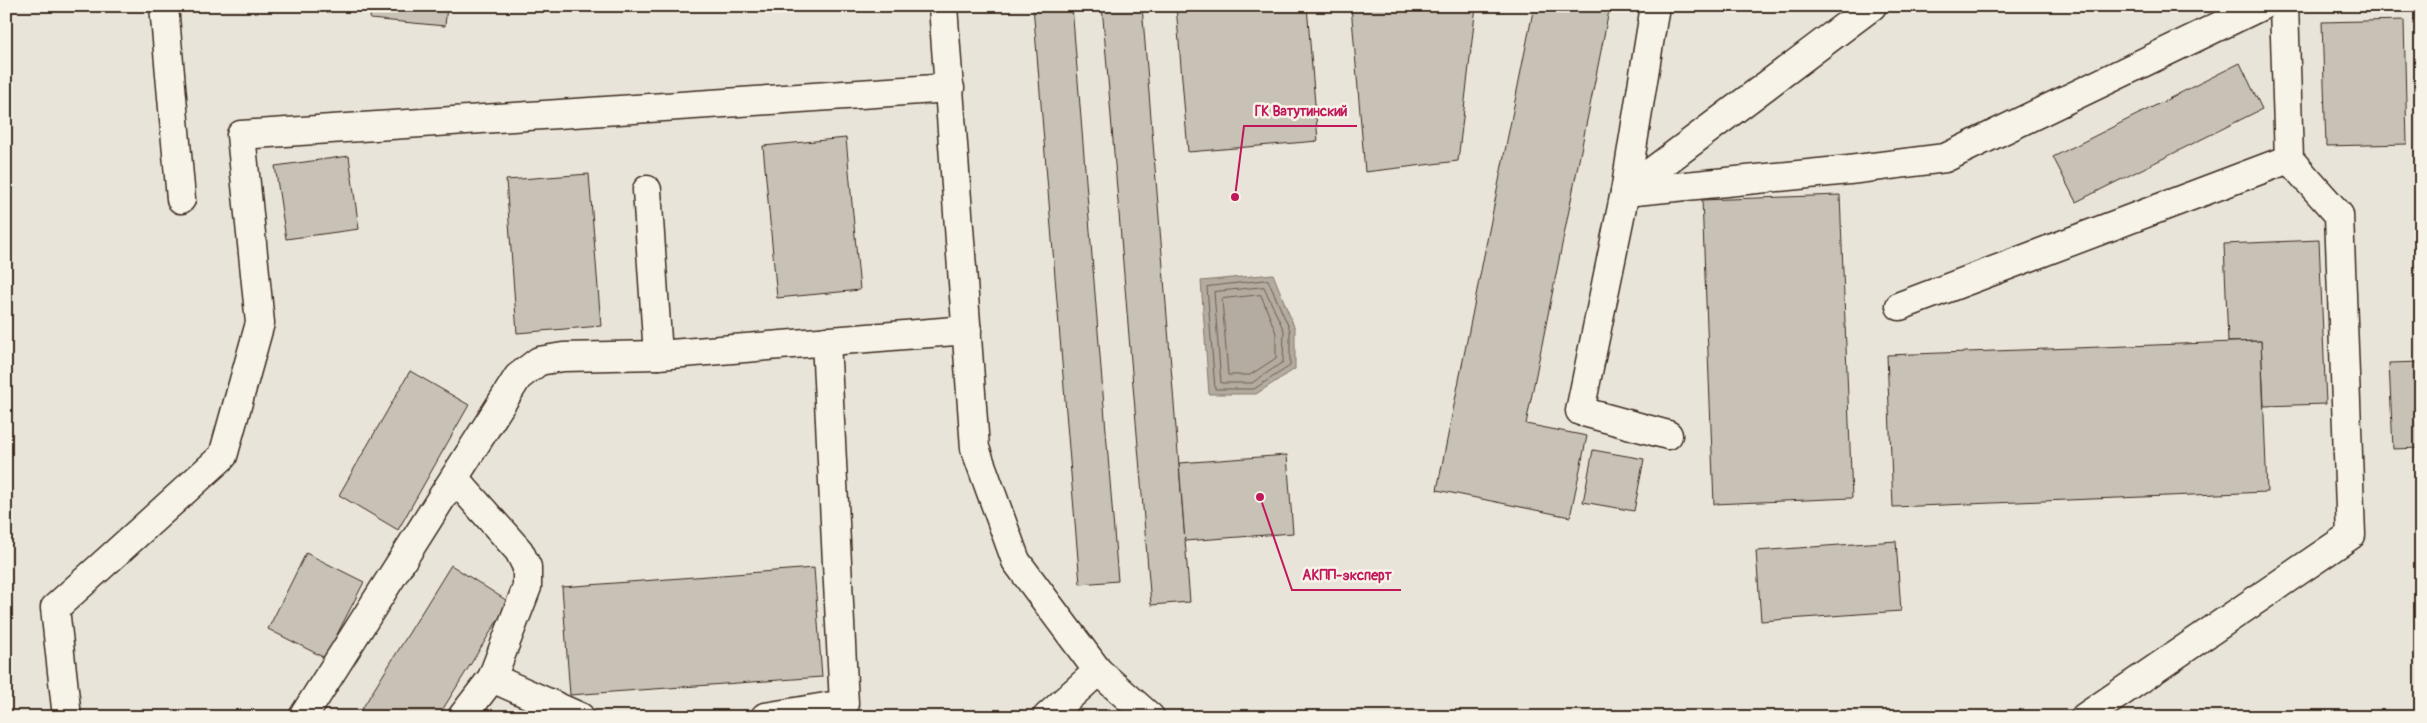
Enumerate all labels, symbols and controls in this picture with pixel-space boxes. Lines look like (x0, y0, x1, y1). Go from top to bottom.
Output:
callout: ГК Ватутинский (1244, 97, 1357, 126)
text: ГК Ватутинский (1255, 103, 1348, 120)
callout: АКПП-эксперт (1292, 561, 1401, 590)
text: АКПП-эксперт (1302, 567, 1393, 584)

